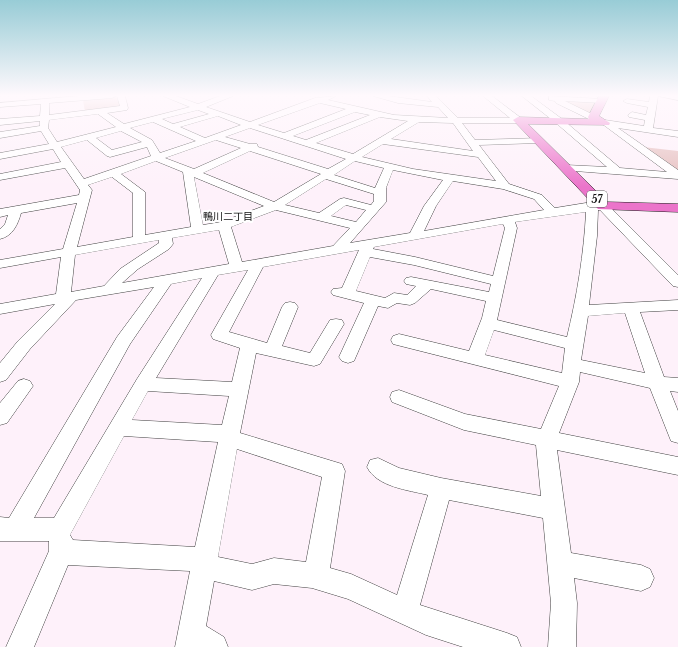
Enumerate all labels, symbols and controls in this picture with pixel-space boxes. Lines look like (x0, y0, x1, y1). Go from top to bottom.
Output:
road number: 57 (587, 191, 607, 207)
district label: 鴨川二丁目 (203, 210, 253, 223)

